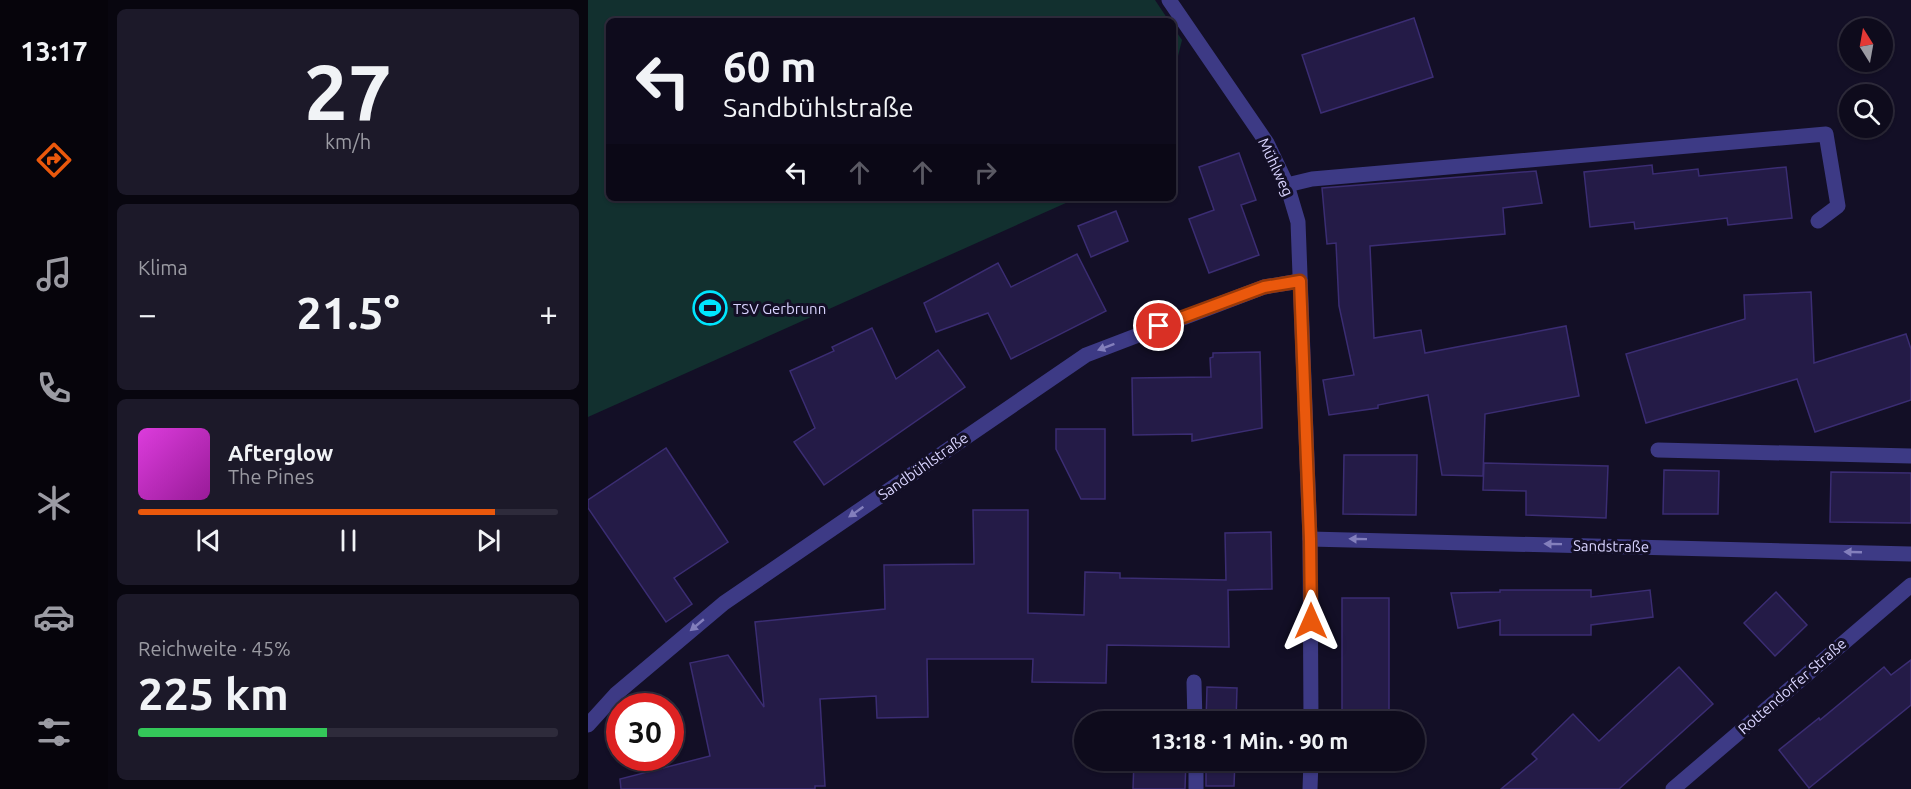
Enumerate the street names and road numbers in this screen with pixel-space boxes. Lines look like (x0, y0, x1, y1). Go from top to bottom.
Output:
street label: Mühlweg (1255, 135, 1297, 199)
street label: Sandbühlstraße (875, 429, 971, 503)
street label: Sandstraße (1573, 537, 1649, 555)
street label: Rottendorfer Straße (1735, 634, 1849, 738)

